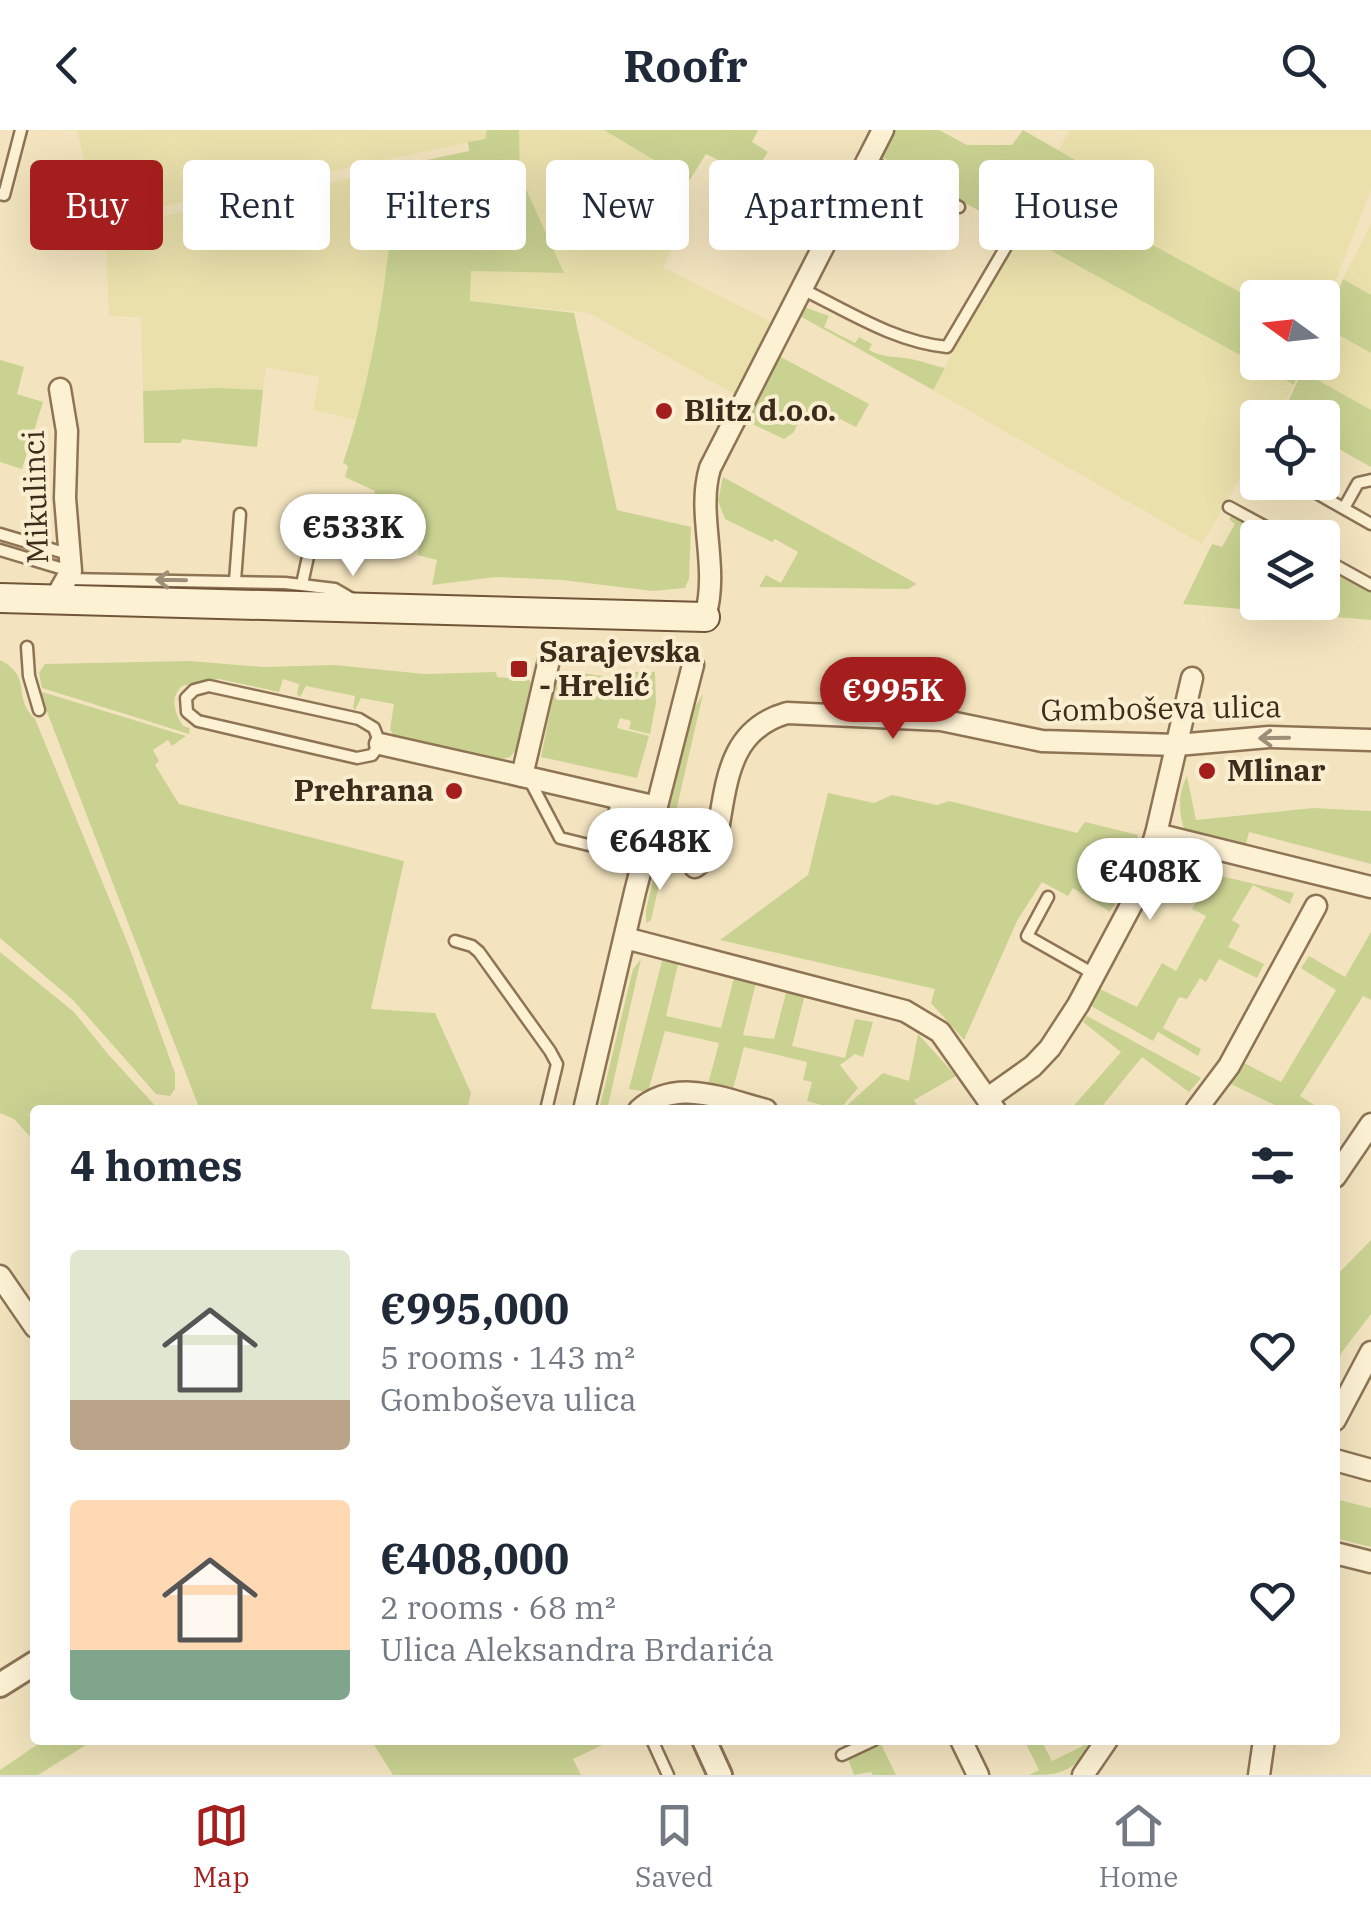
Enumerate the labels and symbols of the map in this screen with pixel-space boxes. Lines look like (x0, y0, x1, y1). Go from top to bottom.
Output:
north arrow (1240, 280, 1340, 380)
place label: Blitz d.o.o. (684, 390, 836, 429)
marker: Blitz d.o.o. (653, 400, 675, 422)
street label: Mikulinci (13, 429, 56, 565)
pin: €533K (283, 494, 423, 579)
one-way arrow (155, 570, 187, 589)
place label: Sarajevska - Hrelić (539, 631, 701, 704)
pin: €995K (823, 657, 963, 742)
marker: Sarajevska - Hrelić (508, 658, 530, 680)
street label: Gomboševa ulica (1040, 686, 1282, 729)
one-way arrow (1259, 728, 1291, 747)
place label: Mlinar (1227, 750, 1326, 789)
marker: Mlinar (1196, 760, 1218, 782)
place label: Prehrana (294, 770, 434, 809)
marker: Prehrana (443, 780, 465, 802)
pin: €648K (590, 808, 730, 893)
pin: €408K (1080, 838, 1220, 923)

